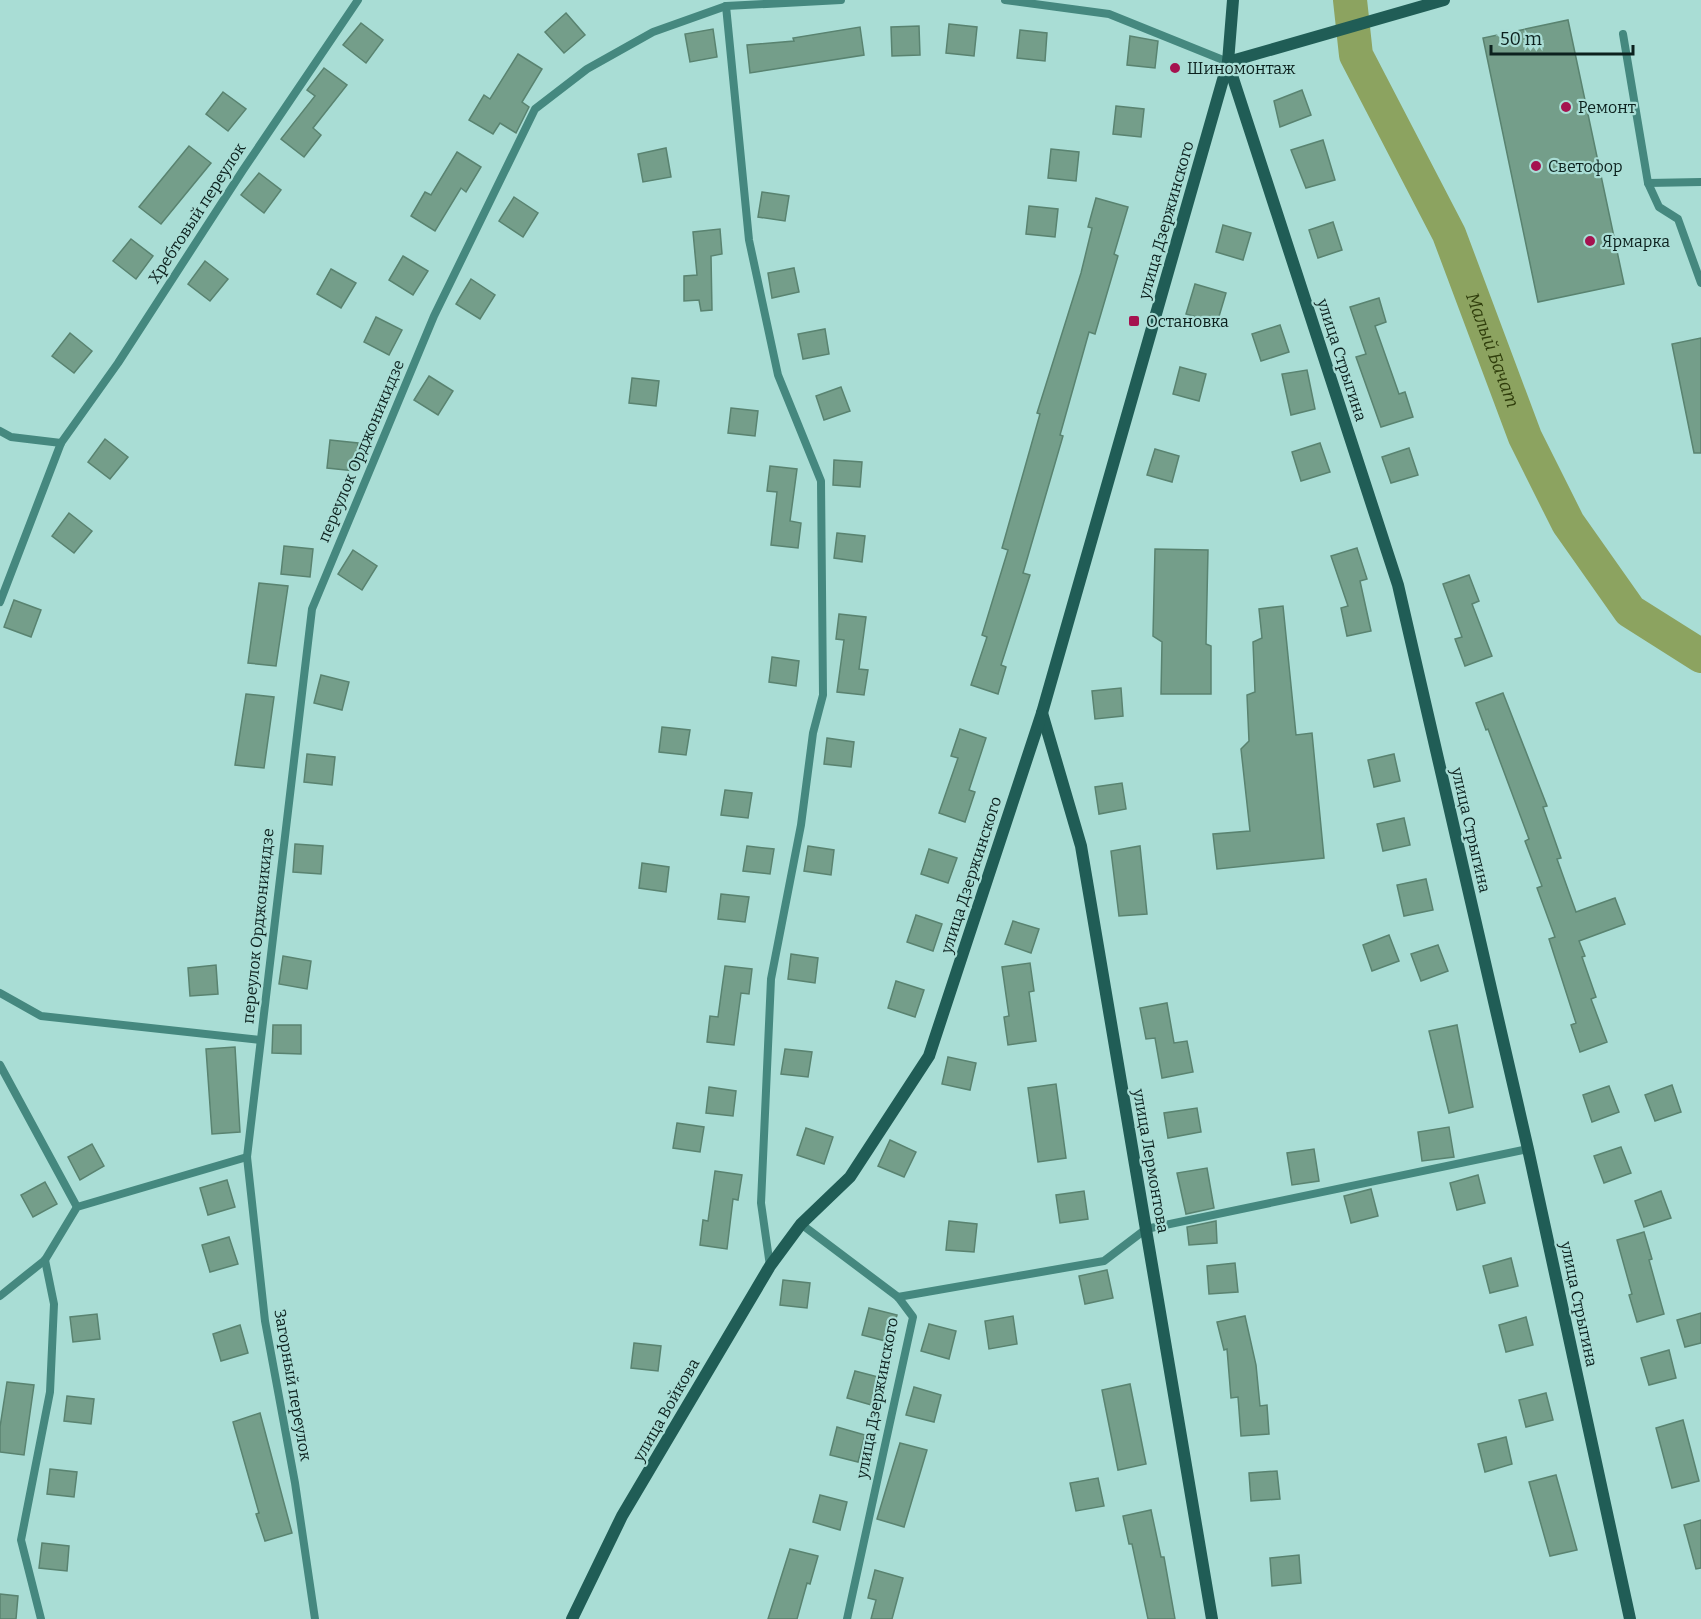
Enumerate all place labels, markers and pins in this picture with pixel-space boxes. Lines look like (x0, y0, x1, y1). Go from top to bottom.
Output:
place label: Шиномонтаж (1187, 59, 1296, 78)
marker: Шиномонтаж (1168, 61, 1182, 75)
place label: Ремонт (1578, 98, 1636, 117)
marker: Ремонт (1559, 100, 1573, 114)
place label: Светофор (1548, 157, 1623, 176)
marker: Светофор (1529, 159, 1543, 173)
place label: Ярмарка (1602, 232, 1670, 251)
marker: Ярмарка (1583, 234, 1597, 248)
place label: Остановка (1146, 312, 1229, 331)
marker: Остановка (1127, 314, 1141, 328)

